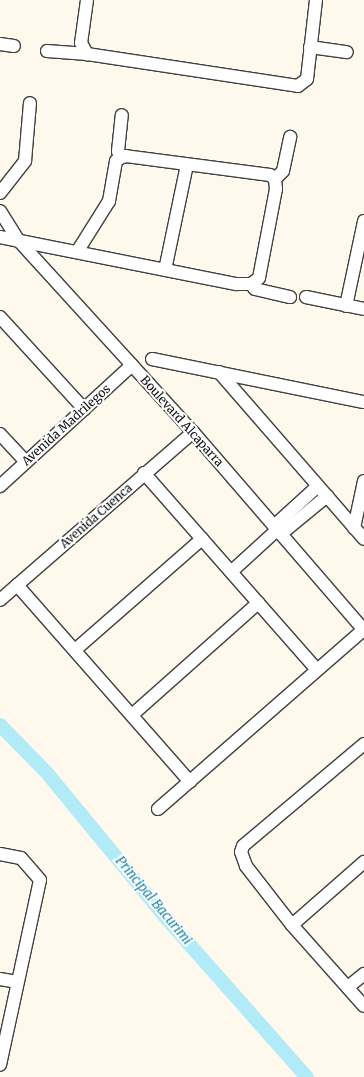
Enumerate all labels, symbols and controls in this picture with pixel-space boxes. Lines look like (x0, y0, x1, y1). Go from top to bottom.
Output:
street label: Boulevard Alcaparra (138, 373, 226, 469)
street label: Avenida Madrilegos (19, 382, 113, 468)
street label: Avenida Cuenca (57, 481, 135, 551)
water label: Principal Bacurimi (112, 854, 194, 948)

